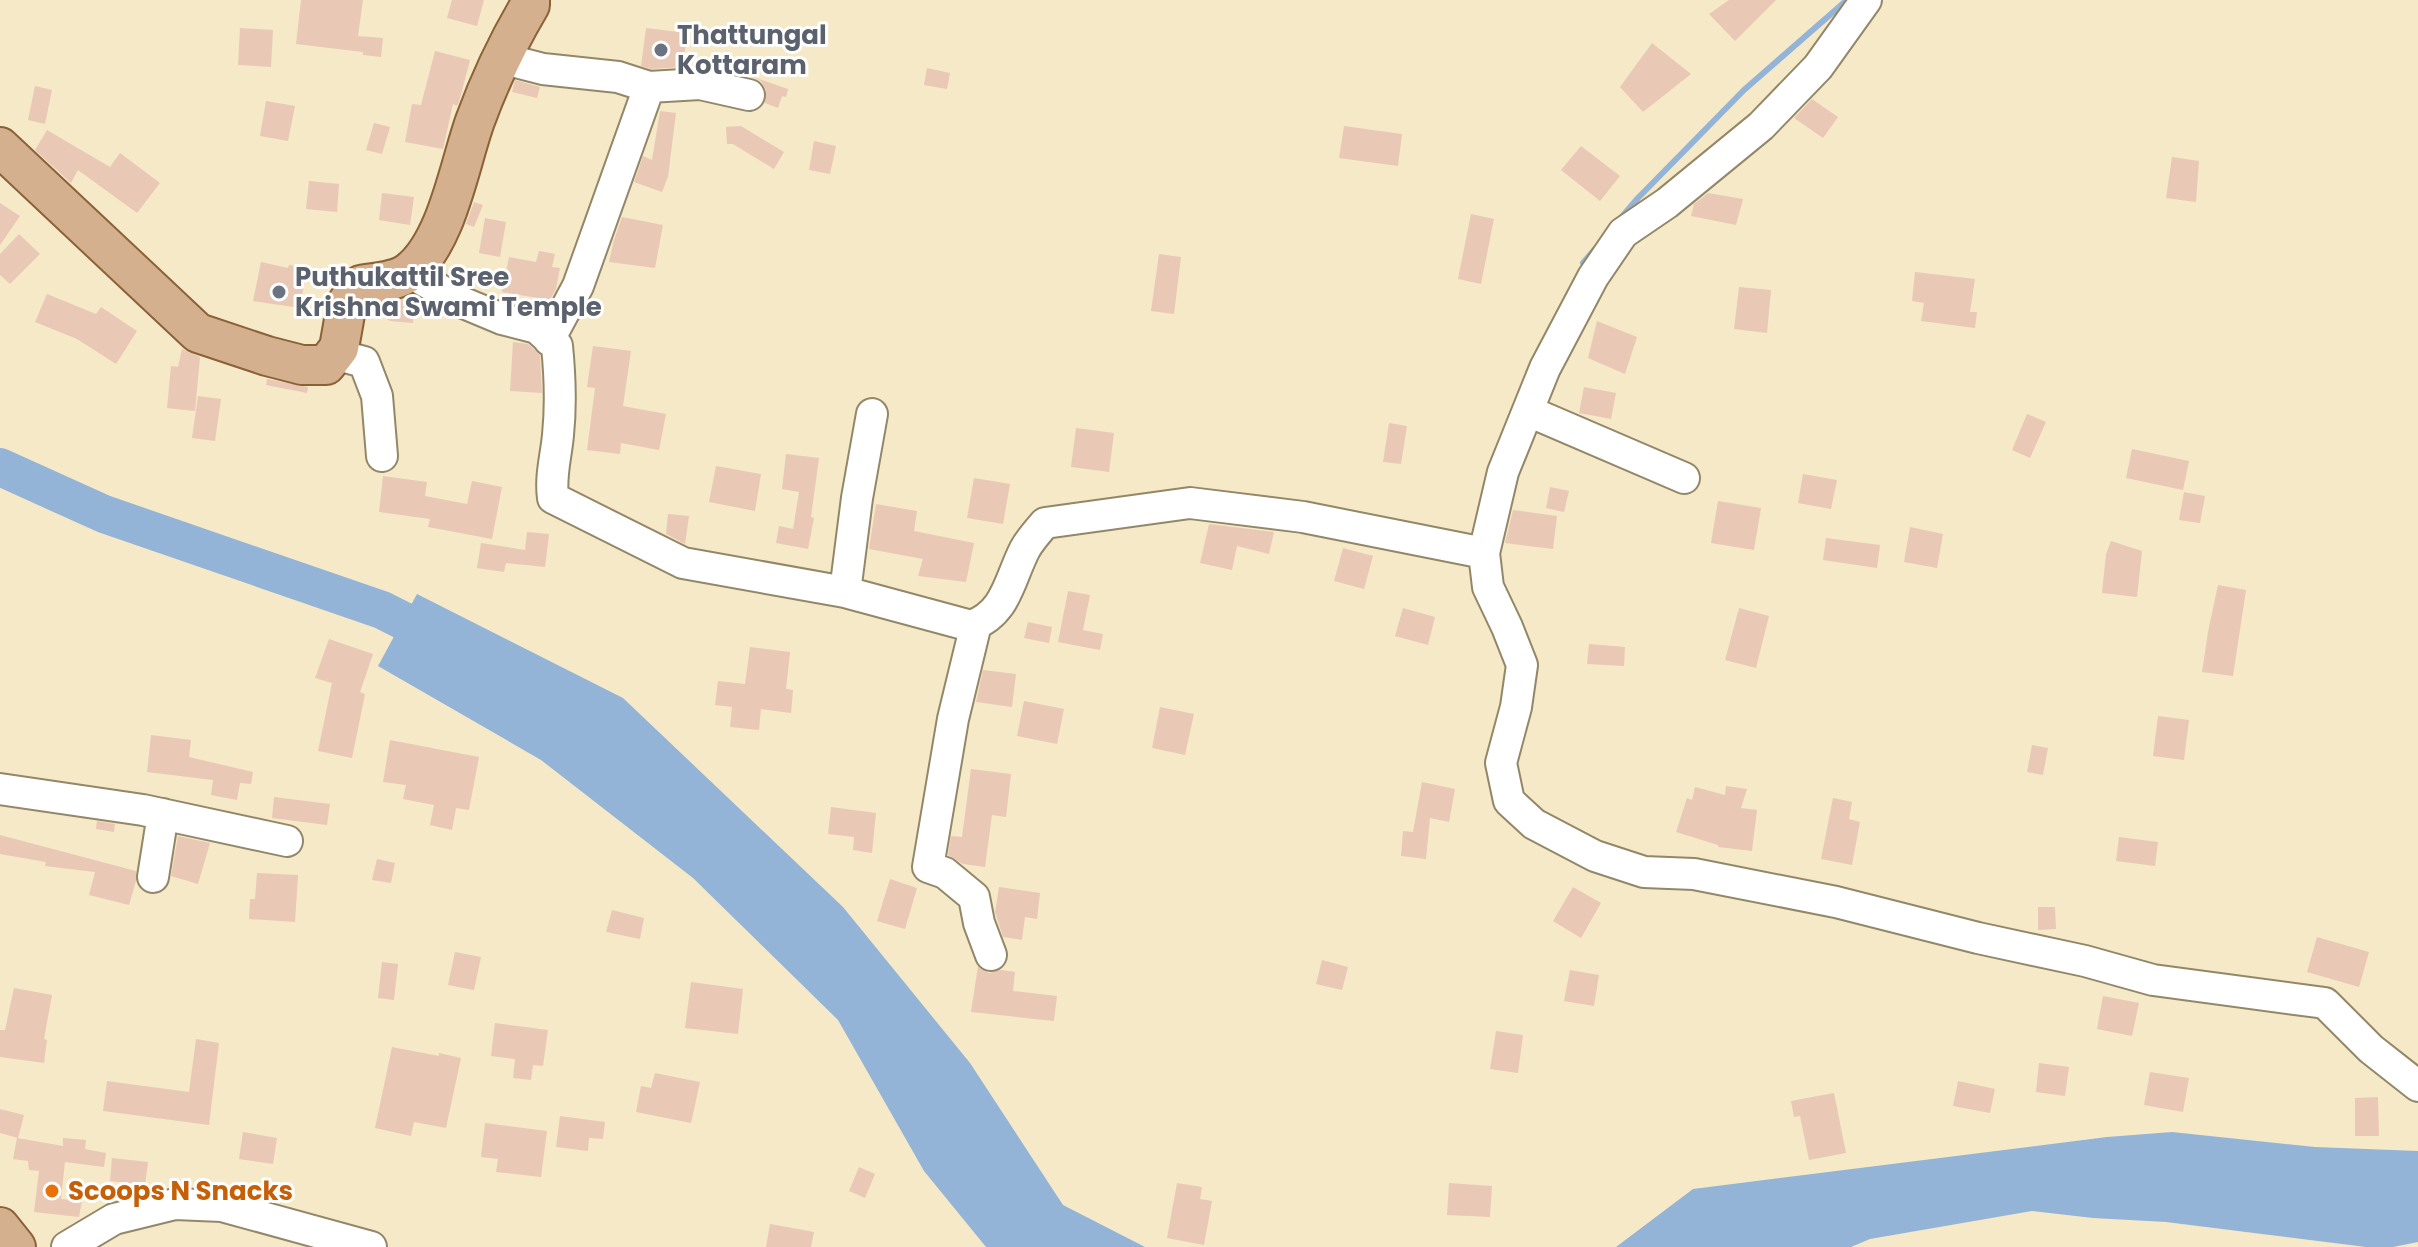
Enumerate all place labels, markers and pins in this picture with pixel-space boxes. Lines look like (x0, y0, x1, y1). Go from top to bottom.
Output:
place label: Thattungal Kottaram (677, 17, 827, 83)
marker: Thattungal Kottaram (652, 41, 670, 59)
place label: Puthukattil Sree Krishna Swami Temple (295, 259, 602, 325)
marker: Puthukattil Sree Krishna Swami Temple (270, 283, 288, 301)
place label: Scoops N Snacks (68, 1173, 293, 1209)
marker: Scoops N Snacks (43, 1182, 61, 1200)

